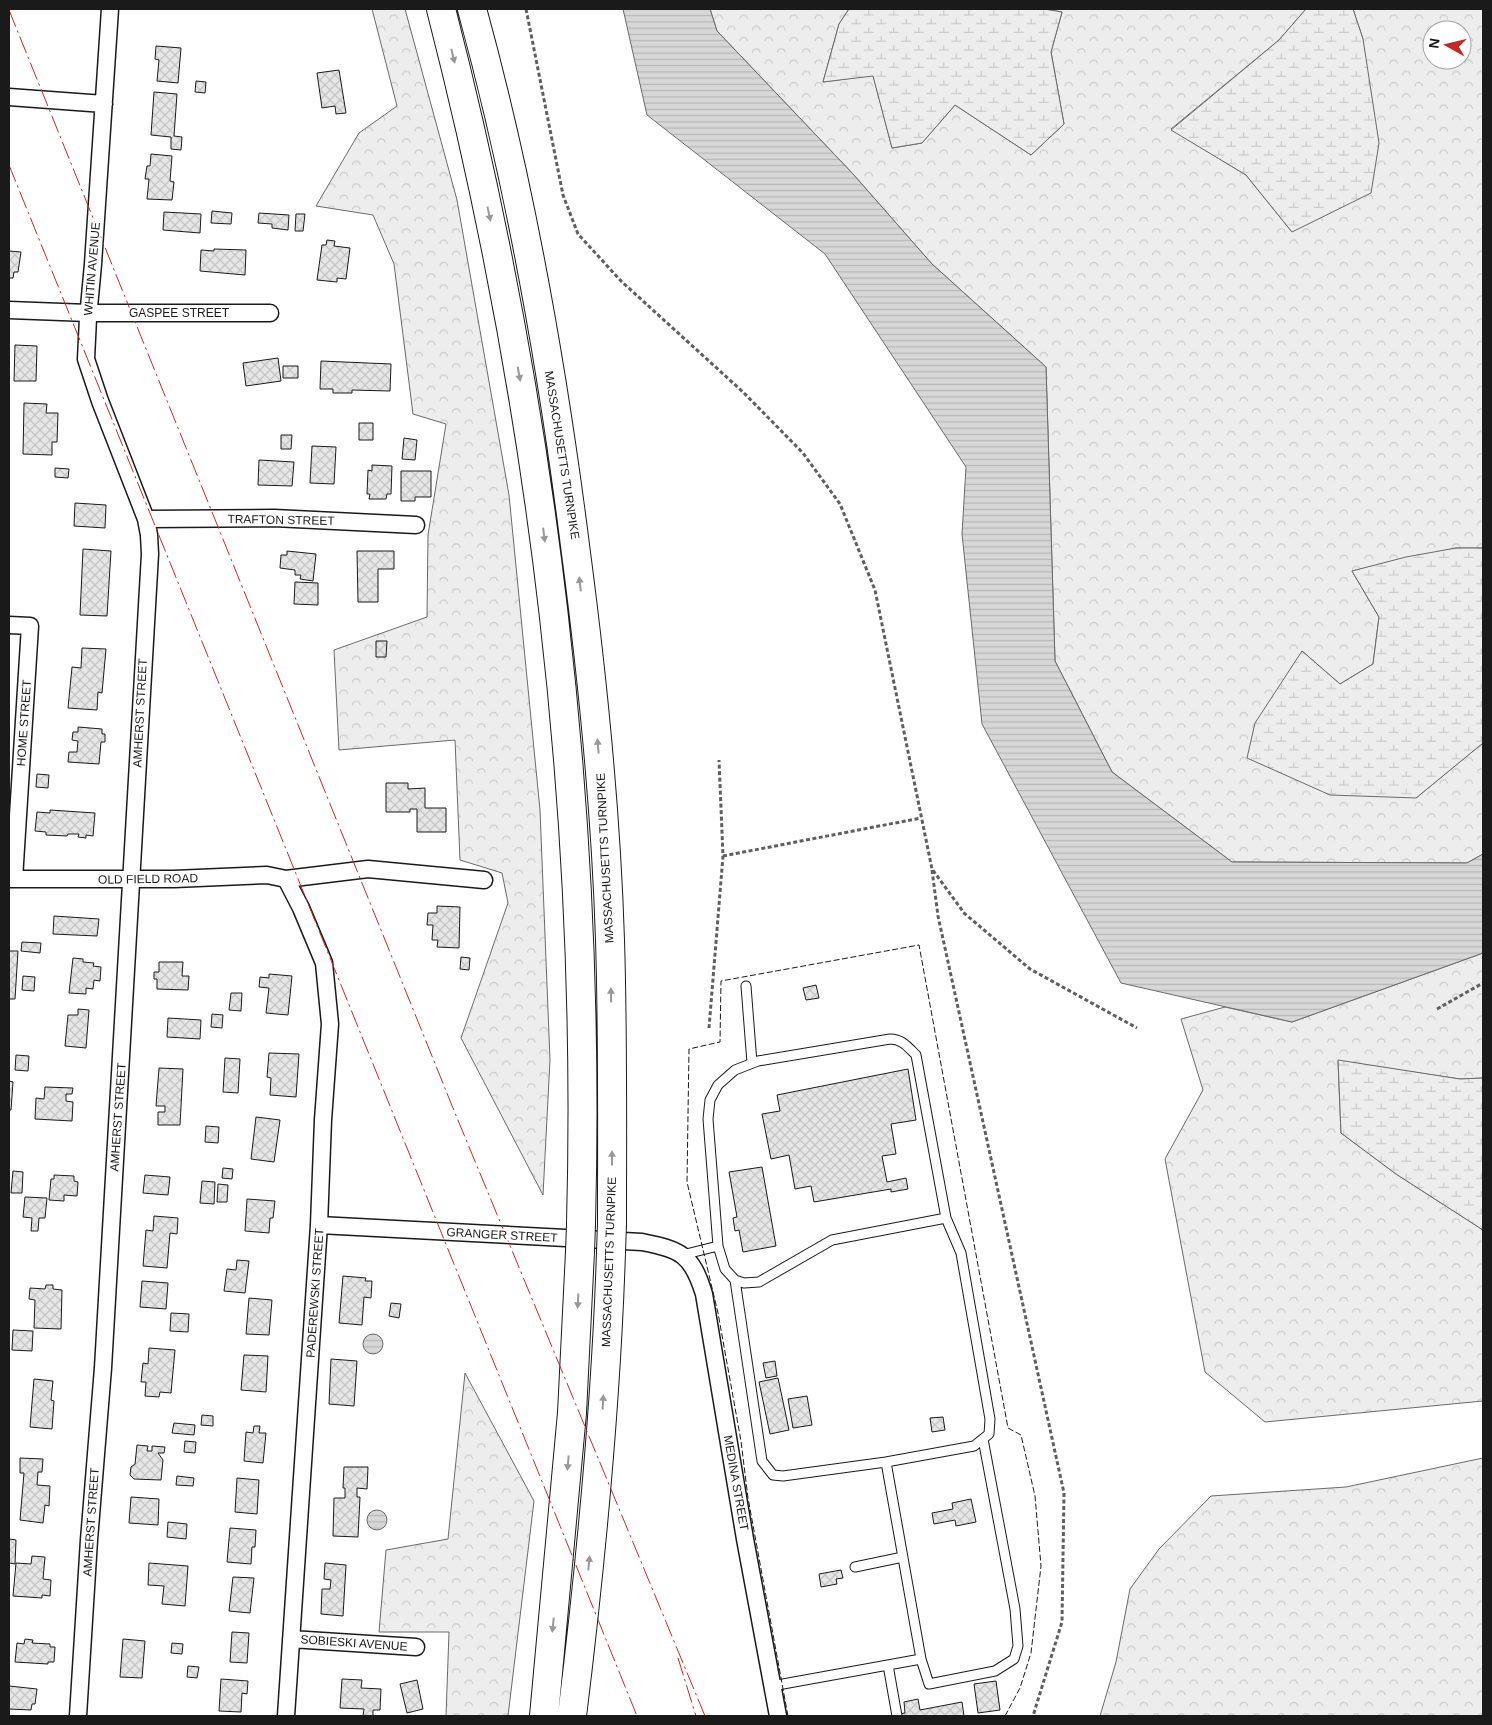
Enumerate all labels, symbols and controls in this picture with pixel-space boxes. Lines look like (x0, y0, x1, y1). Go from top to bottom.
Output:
north arrow (1422, 20, 1472, 70)
text: N (1425, 37, 1443, 49)
one-way arrow (449, 49, 457, 64)
one-way arrow (485, 207, 493, 222)
street label: WHITIN AVENUE (81, 222, 103, 316)
street label: GASPEE STREET (129, 306, 230, 320)
one-way arrow (516, 366, 524, 382)
street label: MASSACHUSETTS TURNPIKE (542, 370, 582, 540)
street label: TRAFTON STREET (227, 512, 335, 528)
one-way arrow (540, 527, 548, 543)
one-way arrow (576, 576, 584, 592)
street label: AMHERST STREET (130, 657, 150, 768)
street label: HOME STREET (14, 679, 34, 767)
one-way arrow (594, 737, 602, 753)
street label: MASSACHUSETTS TURNPIKE (594, 773, 616, 943)
street label: OLD FIELD ROAD (98, 871, 198, 887)
one-way arrow (607, 987, 615, 1003)
street label: AMHERST STREET (107, 1061, 129, 1172)
one-way arrow (608, 1149, 616, 1165)
street label: MASSACHUSETTS TURNPIKE (599, 1177, 619, 1347)
street label: GRANGER STREET (446, 1225, 559, 1245)
street label: PADEREWSKI STREET (303, 1227, 327, 1358)
one-way arrow (573, 1293, 581, 1309)
one-way arrow (599, 1393, 607, 1409)
street label: MEDINA STREET (721, 1434, 751, 1532)
one-way arrow (564, 1455, 572, 1471)
street label: AMHERST STREET (80, 1466, 102, 1577)
one-way arrow (586, 1555, 594, 1571)
one-way arrow (549, 1617, 557, 1633)
street label: SOBIESKI AVENUE (300, 1632, 408, 1654)

